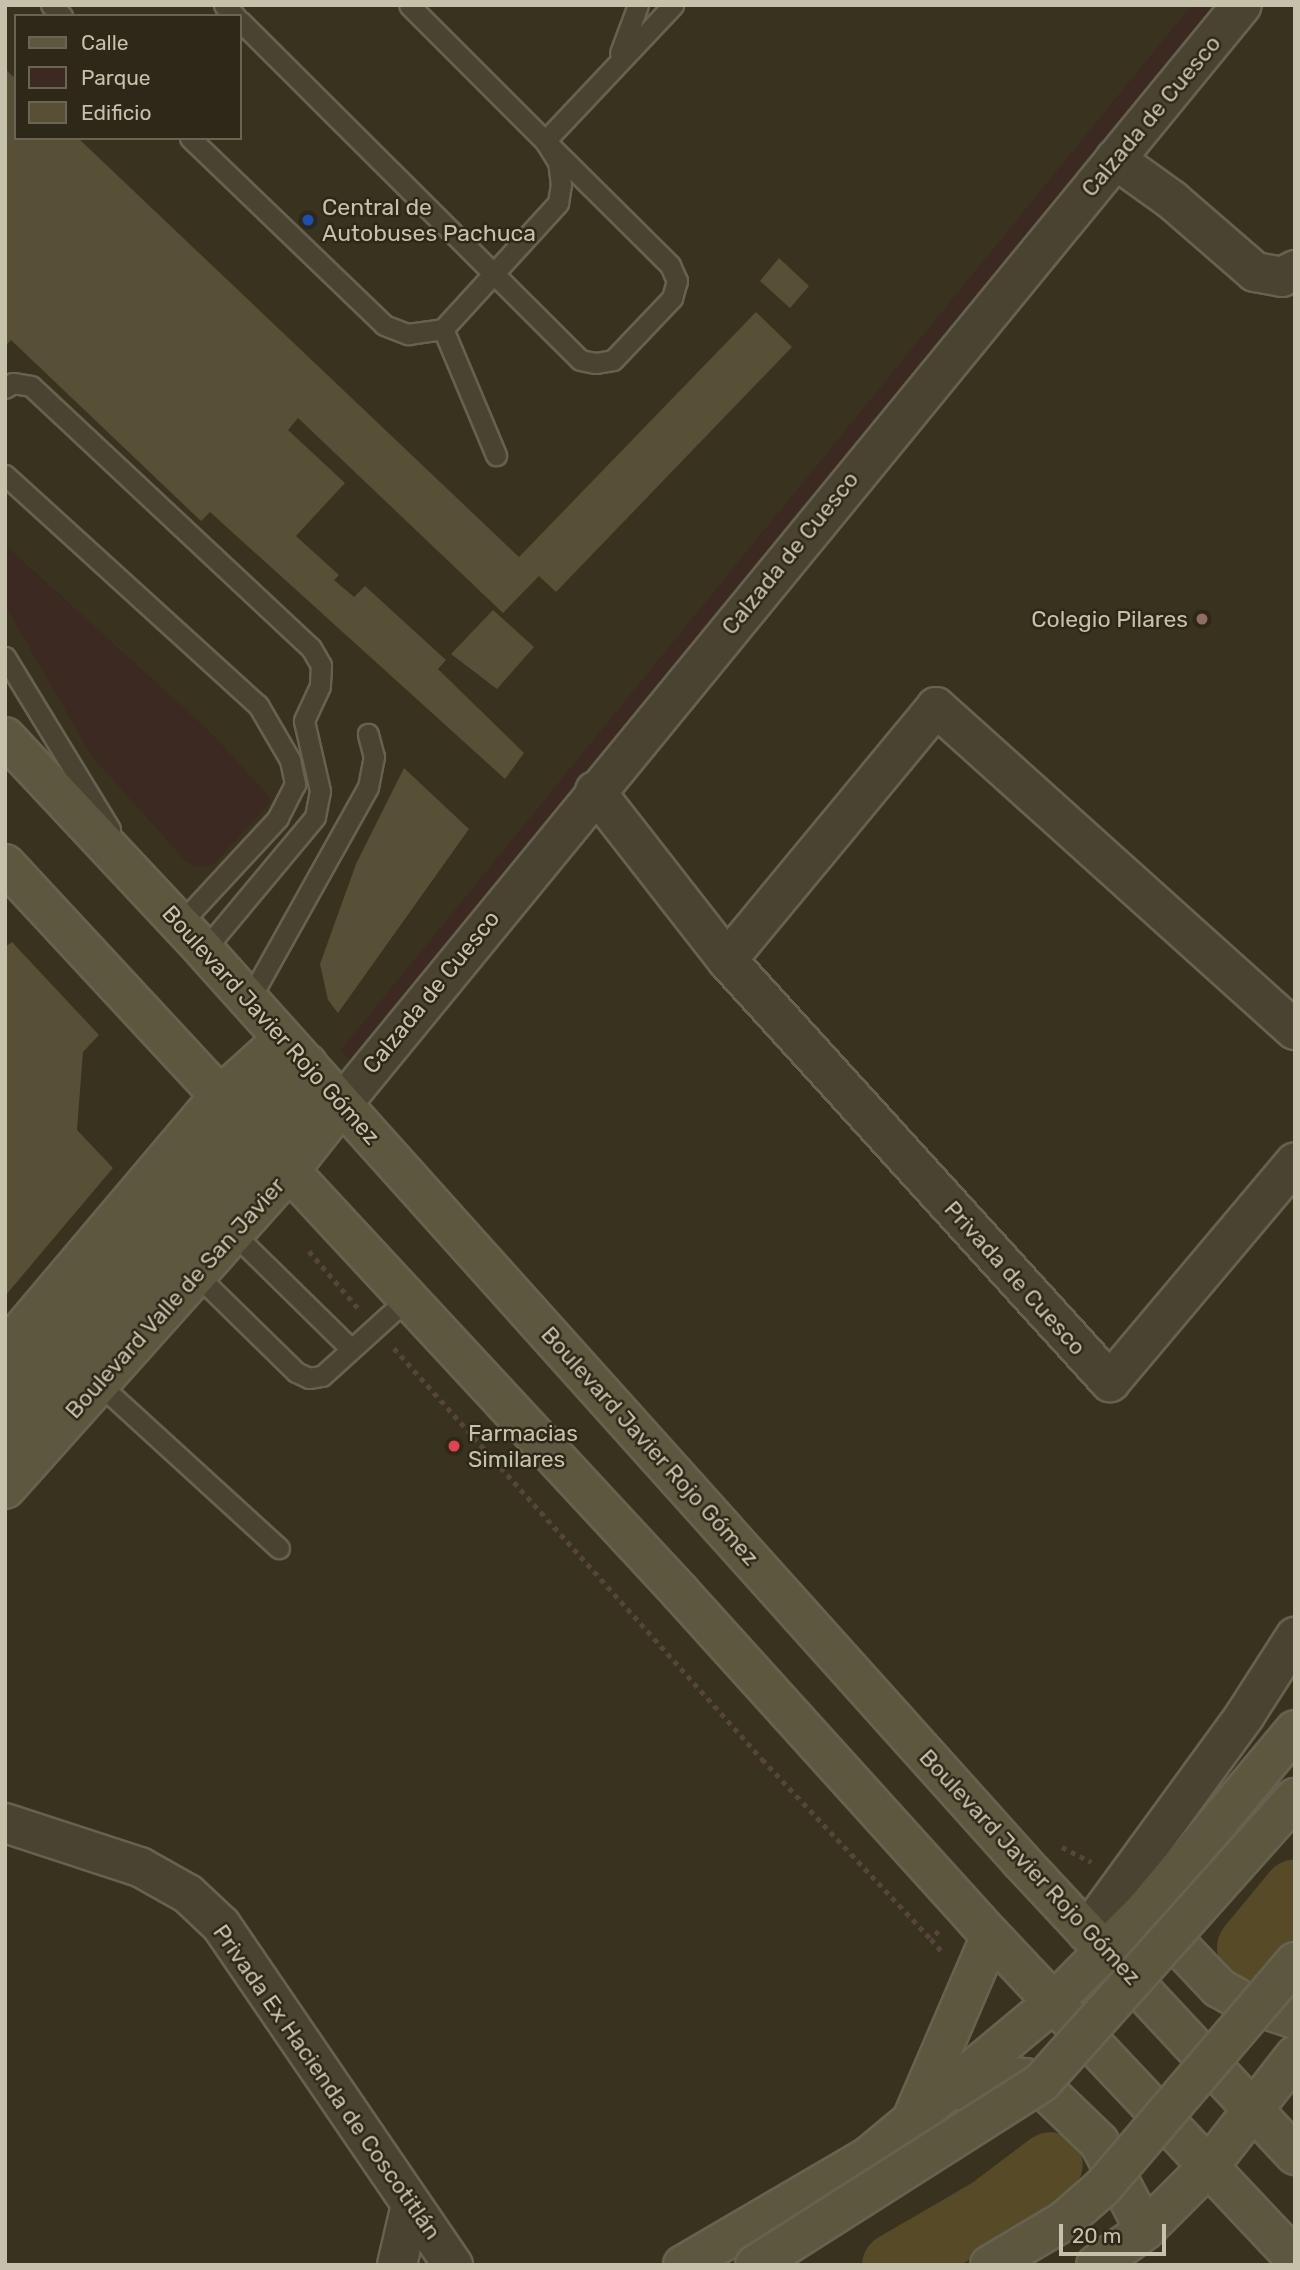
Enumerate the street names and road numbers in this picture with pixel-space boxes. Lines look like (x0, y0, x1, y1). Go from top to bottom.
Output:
street label: Calzada de Cuesco (1076, 30, 1226, 202)
street label: Calzada de Cuesco (716, 466, 864, 640)
street label: Boulevard Javier Rojo Gómez (156, 900, 386, 1150)
street label: Calzada de Cuesco (357, 905, 505, 1079)
street label: Boulevard Valle de San Javier (59, 1172, 291, 1424)
street label: Privada de Cuesco (939, 1195, 1091, 1361)
street label: Boulevard Javier Rojo Gómez (535, 1321, 765, 1571)
street label: Boulevard Javier Rojo Gómez (913, 1743, 1147, 1991)
street label: Privada Ex Hacienda de Coscotitlán (207, 1919, 447, 2245)

